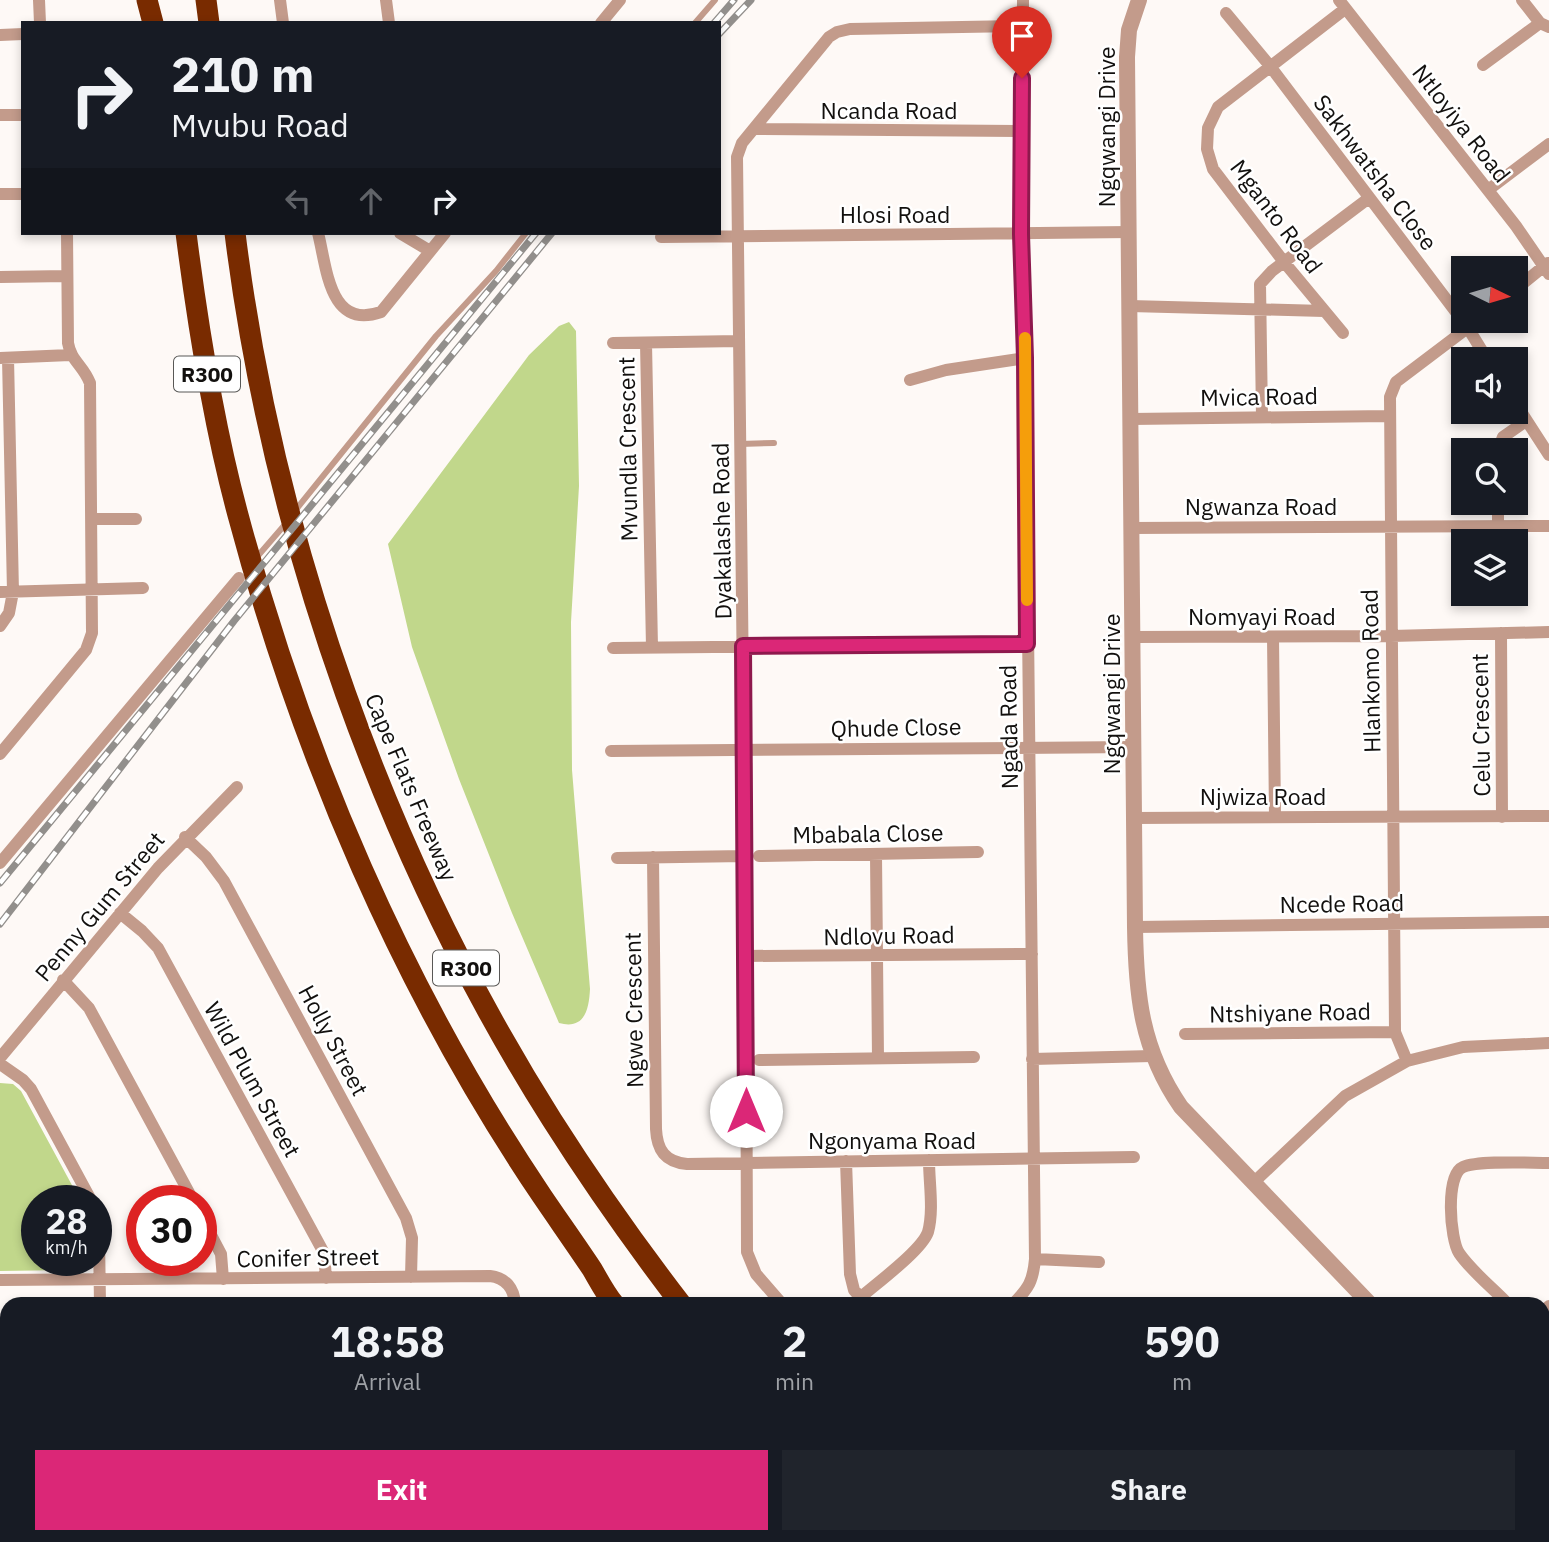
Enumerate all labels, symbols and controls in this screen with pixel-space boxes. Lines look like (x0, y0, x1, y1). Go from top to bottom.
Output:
pin (992, 6, 1052, 78)
icon: arrive (1003, 17, 1041, 55)
text: 210 m (171, 42, 315, 105)
street label: Ngqwangi Drive (1091, 46, 1121, 208)
icon: right (56, 49, 147, 140)
street label: Ntloyiya Road (1406, 58, 1518, 188)
street label: Sakhwatsha Close (1308, 88, 1444, 256)
street label: Ncanda Road (820, 95, 958, 125)
text: Mvubu Road (171, 104, 349, 146)
street label: Mganto Road (1224, 153, 1330, 279)
icon: left (279, 182, 317, 220)
icon: ahead (352, 182, 390, 220)
icon: right (425, 182, 463, 220)
street label: Hlosi Road (840, 199, 950, 229)
north arrow (1451, 256, 1528, 332)
map controls (1451, 256, 1528, 606)
button: sound (1451, 347, 1528, 424)
road number: R300 (174, 356, 240, 392)
street label: Mvundla Crescent (610, 356, 644, 542)
street label: Mvica Road (1200, 380, 1318, 412)
button: search (1451, 438, 1528, 515)
street label: Dyakalashe Road (704, 442, 738, 620)
street label: Ngwanza Road (1185, 491, 1337, 521)
button: layers (1451, 529, 1528, 606)
street label: Hlankomo Road (1354, 589, 1386, 753)
street label: Nomyayi Road (1188, 601, 1336, 631)
street label: Ngqwangi Drive (1096, 613, 1126, 775)
street label: Celu Crescent (1464, 653, 1496, 797)
street label: Ngada Road (992, 664, 1024, 790)
street label: Cape Flats Freeway (359, 689, 465, 886)
street label: Qhude Close (830, 711, 962, 743)
street label: Njwiza Road (1200, 781, 1326, 811)
street label: Mbabala Close (792, 817, 944, 849)
street label: Penny Gum Street (28, 825, 170, 987)
street label: Ncede Road (1279, 887, 1405, 919)
street label: Ndlovu Road (823, 919, 955, 951)
street label: Ngwe Crescent (617, 932, 649, 1088)
road number: R300 (433, 950, 499, 986)
street label: Holly Street (292, 979, 376, 1101)
street label: Wild Plum Street (198, 996, 308, 1162)
street label: Ntshiyane Road (1209, 996, 1371, 1028)
position arrow (709, 1074, 783, 1148)
street label: Ngonyama Road (808, 1125, 976, 1155)
speed limit sign: 30 (126, 1185, 217, 1276)
text: 28 (45, 1198, 88, 1244)
text: km/h (45, 1236, 88, 1259)
street label: Conifer Street (236, 1241, 380, 1273)
text: 18:58 (330, 1314, 445, 1369)
text: 2 (782, 1314, 807, 1369)
text: 590 (1144, 1314, 1220, 1369)
text: Arrival (354, 1366, 421, 1396)
text: min (775, 1366, 814, 1396)
text: m (1172, 1366, 1192, 1396)
button: Exit (35, 1450, 768, 1530)
button: Share (782, 1450, 1515, 1530)

